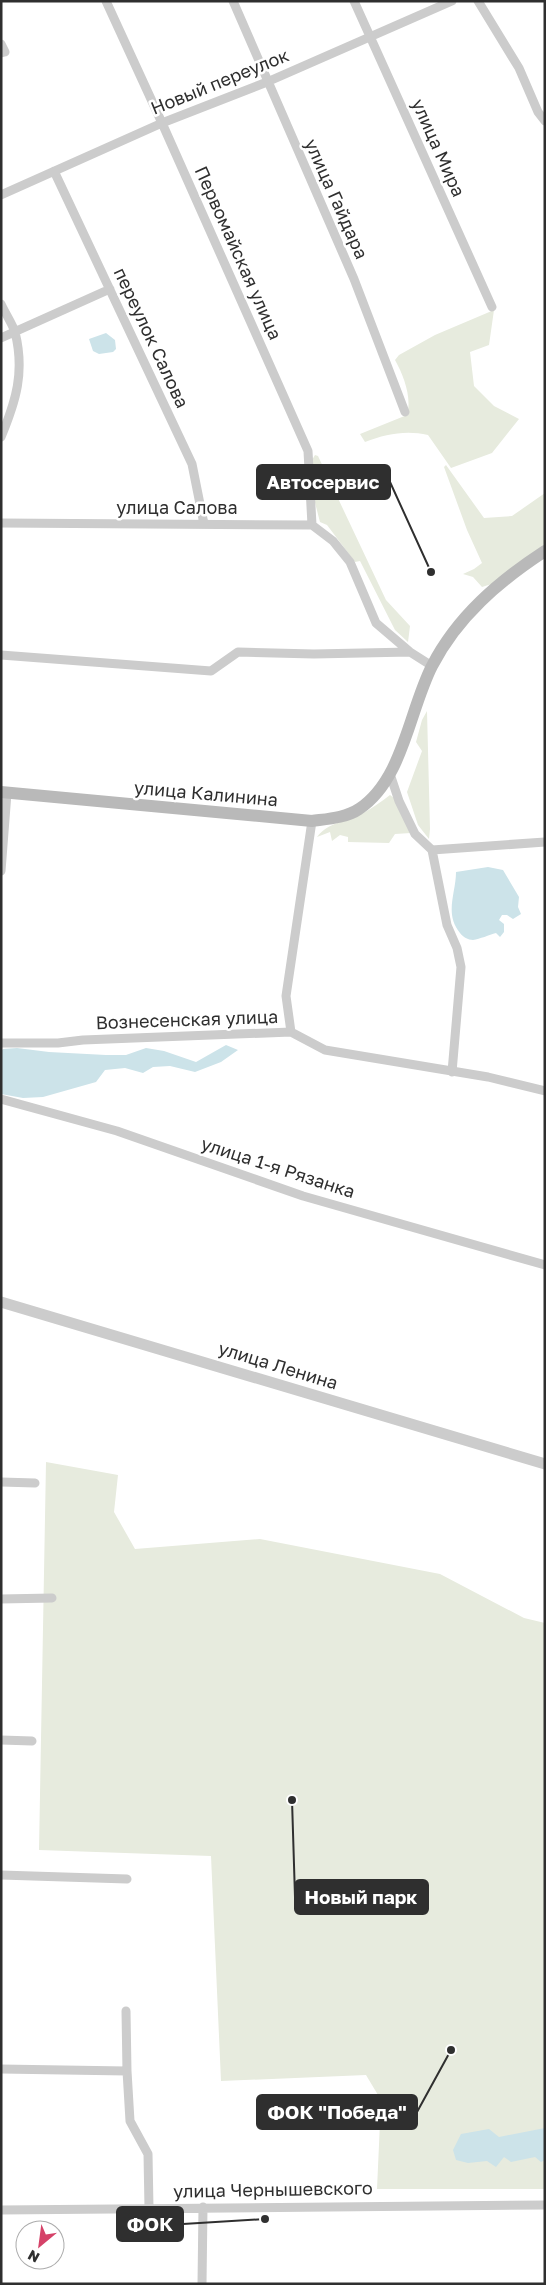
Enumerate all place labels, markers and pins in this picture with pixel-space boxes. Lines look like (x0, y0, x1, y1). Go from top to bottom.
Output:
callout: Автосервис (257, 465, 390, 499)
callout: Новый парк (295, 1880, 428, 1914)
callout: ФОК "Победа" (257, 2095, 417, 2129)
callout: ФОК (117, 2207, 183, 2241)

